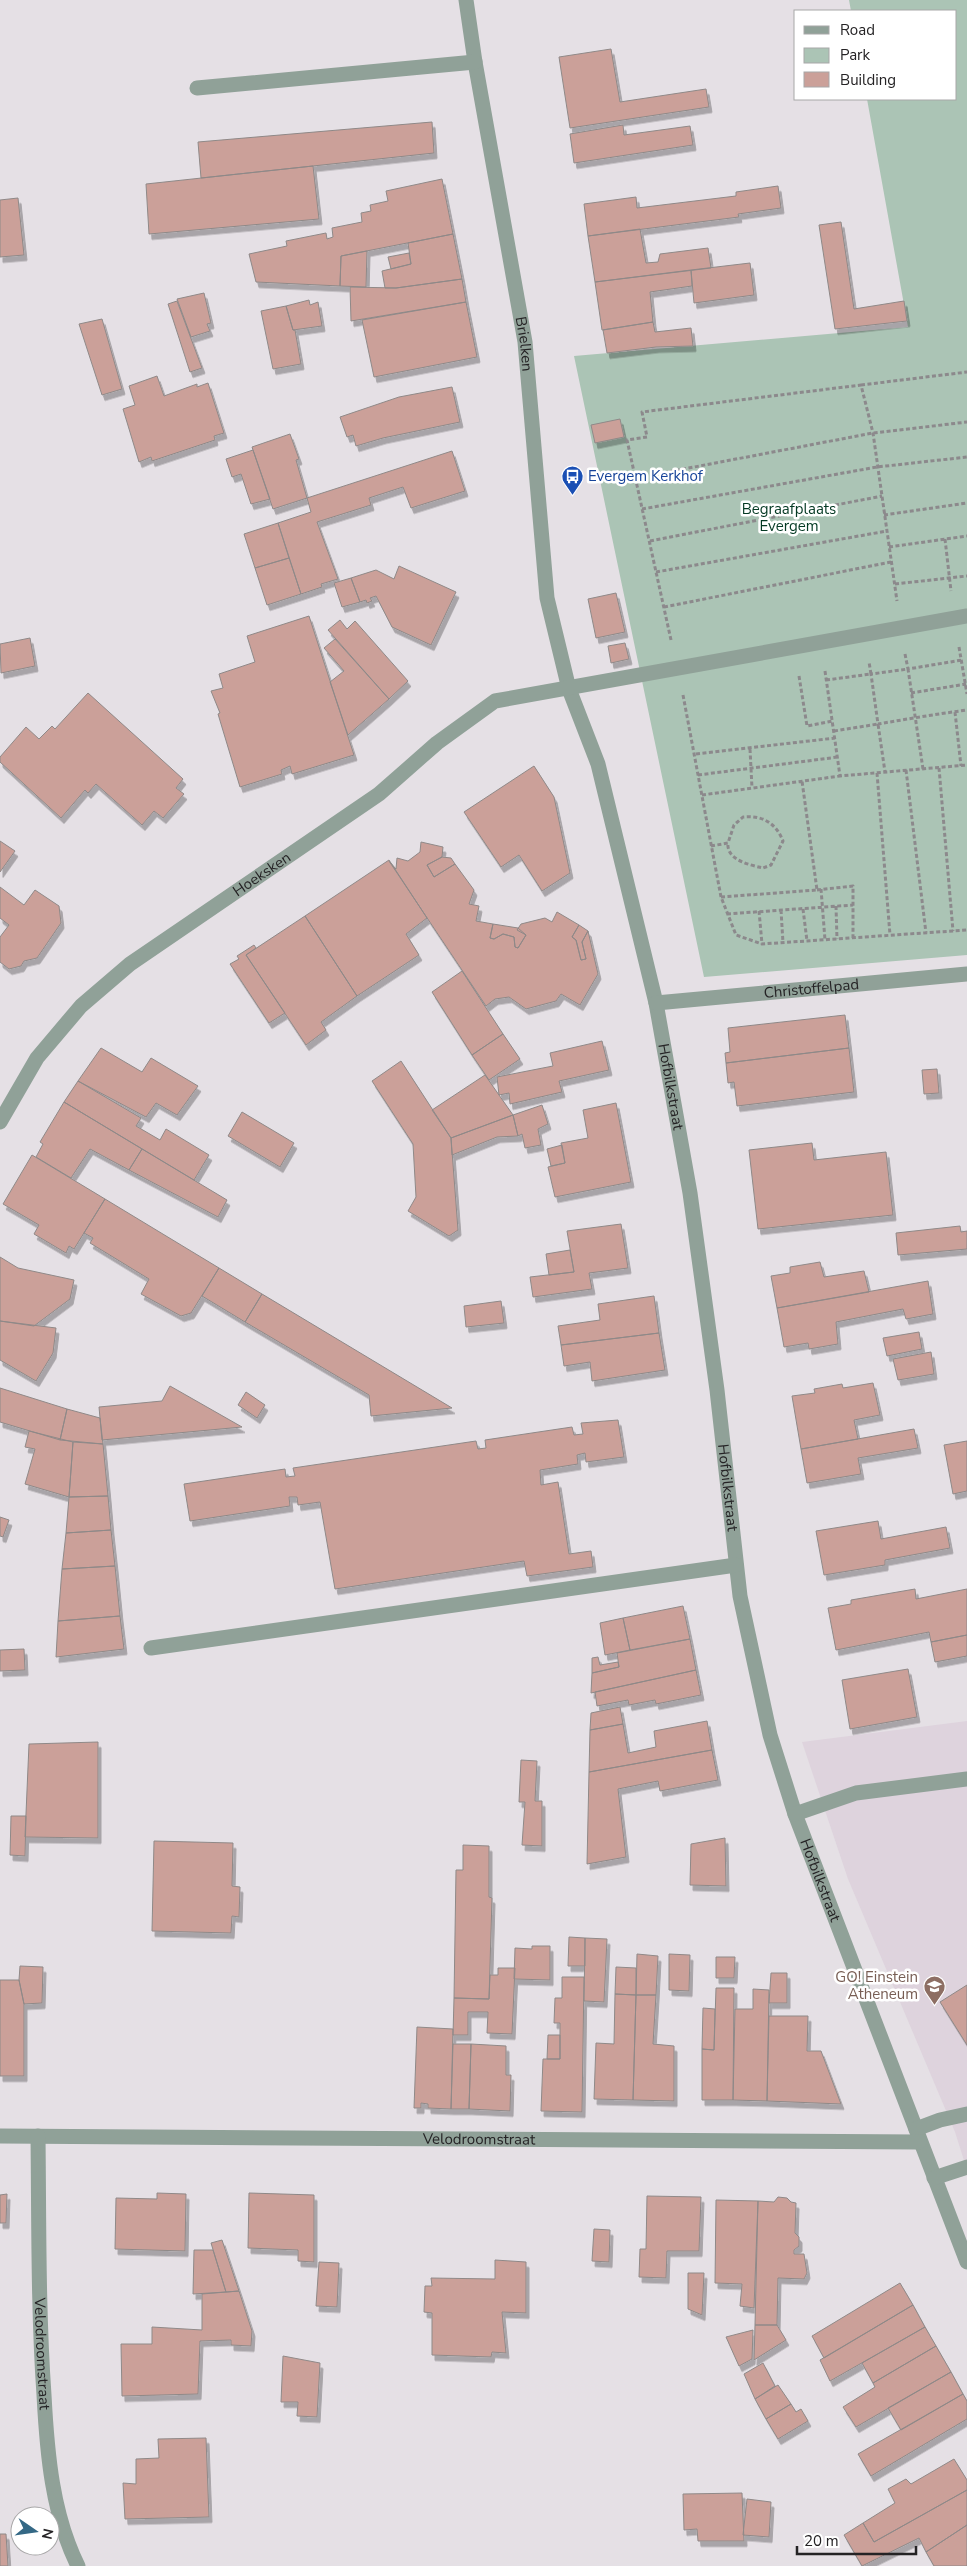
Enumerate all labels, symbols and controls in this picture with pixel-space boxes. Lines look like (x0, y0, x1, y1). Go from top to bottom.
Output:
legend (794, 10, 957, 100)
text: Road (840, 20, 875, 40)
text: Park (840, 45, 870, 65)
text: Building (840, 70, 896, 90)
street label: Brielken (511, 315, 537, 372)
bus stop icon: Evergem Kerkhof (560, 464, 584, 495)
place label: Evergem Kerkhof (588, 466, 704, 486)
park label: Begraafplaats Evergem (742, 499, 836, 536)
street label: Hoeksken (229, 847, 295, 901)
street label: Christoffelpad (763, 974, 860, 1003)
street label: Hofbilkstraat (653, 1042, 689, 1132)
street label: Hofbilkstraat (713, 1443, 743, 1533)
street label: Hofbilkstraat (795, 1836, 846, 1925)
place label: GO! Einstein Atheneum (835, 1967, 918, 2004)
school or university icon: GO! Einstein Atheneum (922, 1974, 946, 2005)
street label: Velodroomstraat (422, 2129, 536, 2149)
street label: Velodroomstraat (30, 2296, 55, 2411)
north arrow (10, 2506, 60, 2556)
scale bar (797, 2524, 916, 2556)
text: N (37, 2527, 58, 2541)
text: 20 m (804, 2531, 839, 2551)

